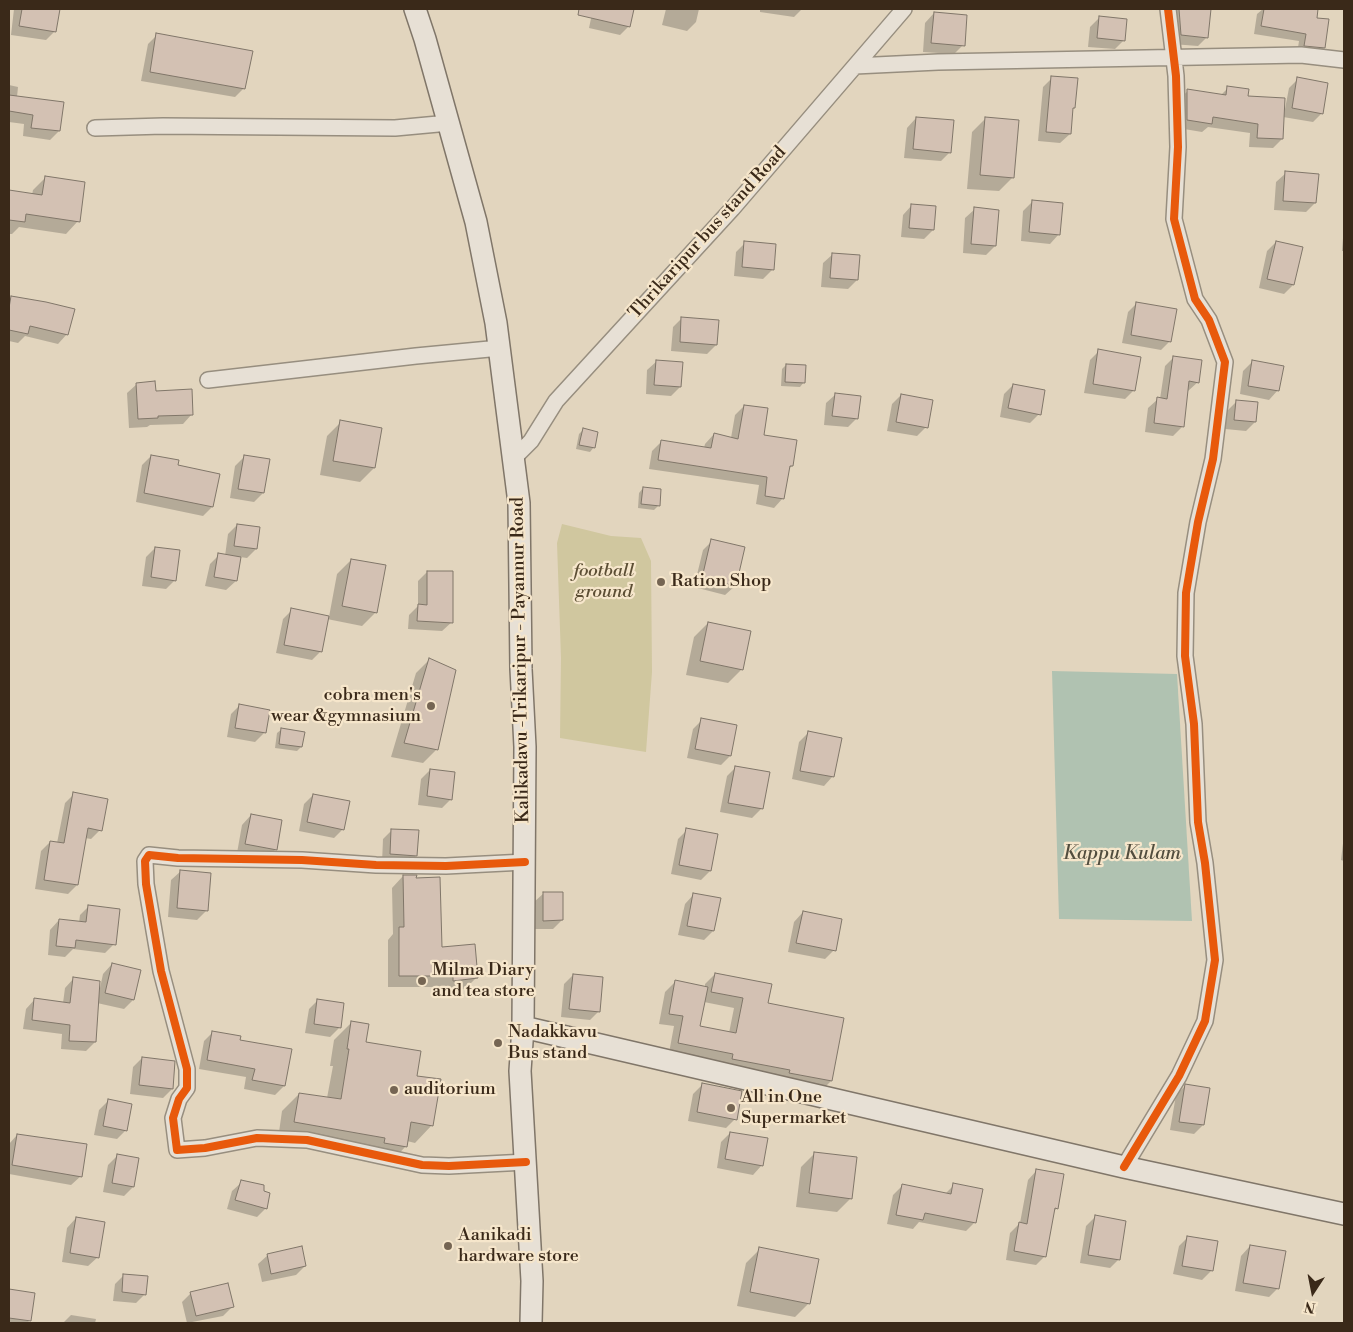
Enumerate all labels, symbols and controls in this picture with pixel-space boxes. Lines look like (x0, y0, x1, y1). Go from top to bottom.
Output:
street label: Thrikaripur bus stand Road (625, 142, 791, 324)
street label: Kalikadavu -Trikaripur - Payannur Road (507, 497, 535, 823)
park label: football ground (574, 561, 634, 604)
place label: Ration Shop (671, 571, 771, 593)
marker: Ration Shop (655, 576, 667, 588)
place label: cobra men's wear &gymnasium (271, 685, 421, 728)
marker: cobra men's wear &gymnasium (425, 700, 437, 712)
water label: Kappu Kulam (1063, 843, 1181, 865)
place label: Milma Diary and tea store (432, 960, 535, 1002)
marker: Milma Diary and tea store (416, 975, 428, 987)
place label: Nadakkavu Bus stand (508, 1022, 597, 1064)
marker: Nadakkavu Bus stand (492, 1037, 504, 1049)
place label: auditorium (404, 1079, 496, 1101)
marker: auditorium (388, 1084, 400, 1096)
place label: All in One Supermarket (741, 1087, 846, 1130)
marker: All in One Supermarket (725, 1102, 737, 1114)
place label: Aanikadi hardware store (458, 1225, 579, 1268)
marker: Aanikadi hardware store (442, 1240, 454, 1252)
north arrow (1288, 1267, 1338, 1317)
text: N (1303, 1297, 1317, 1317)

